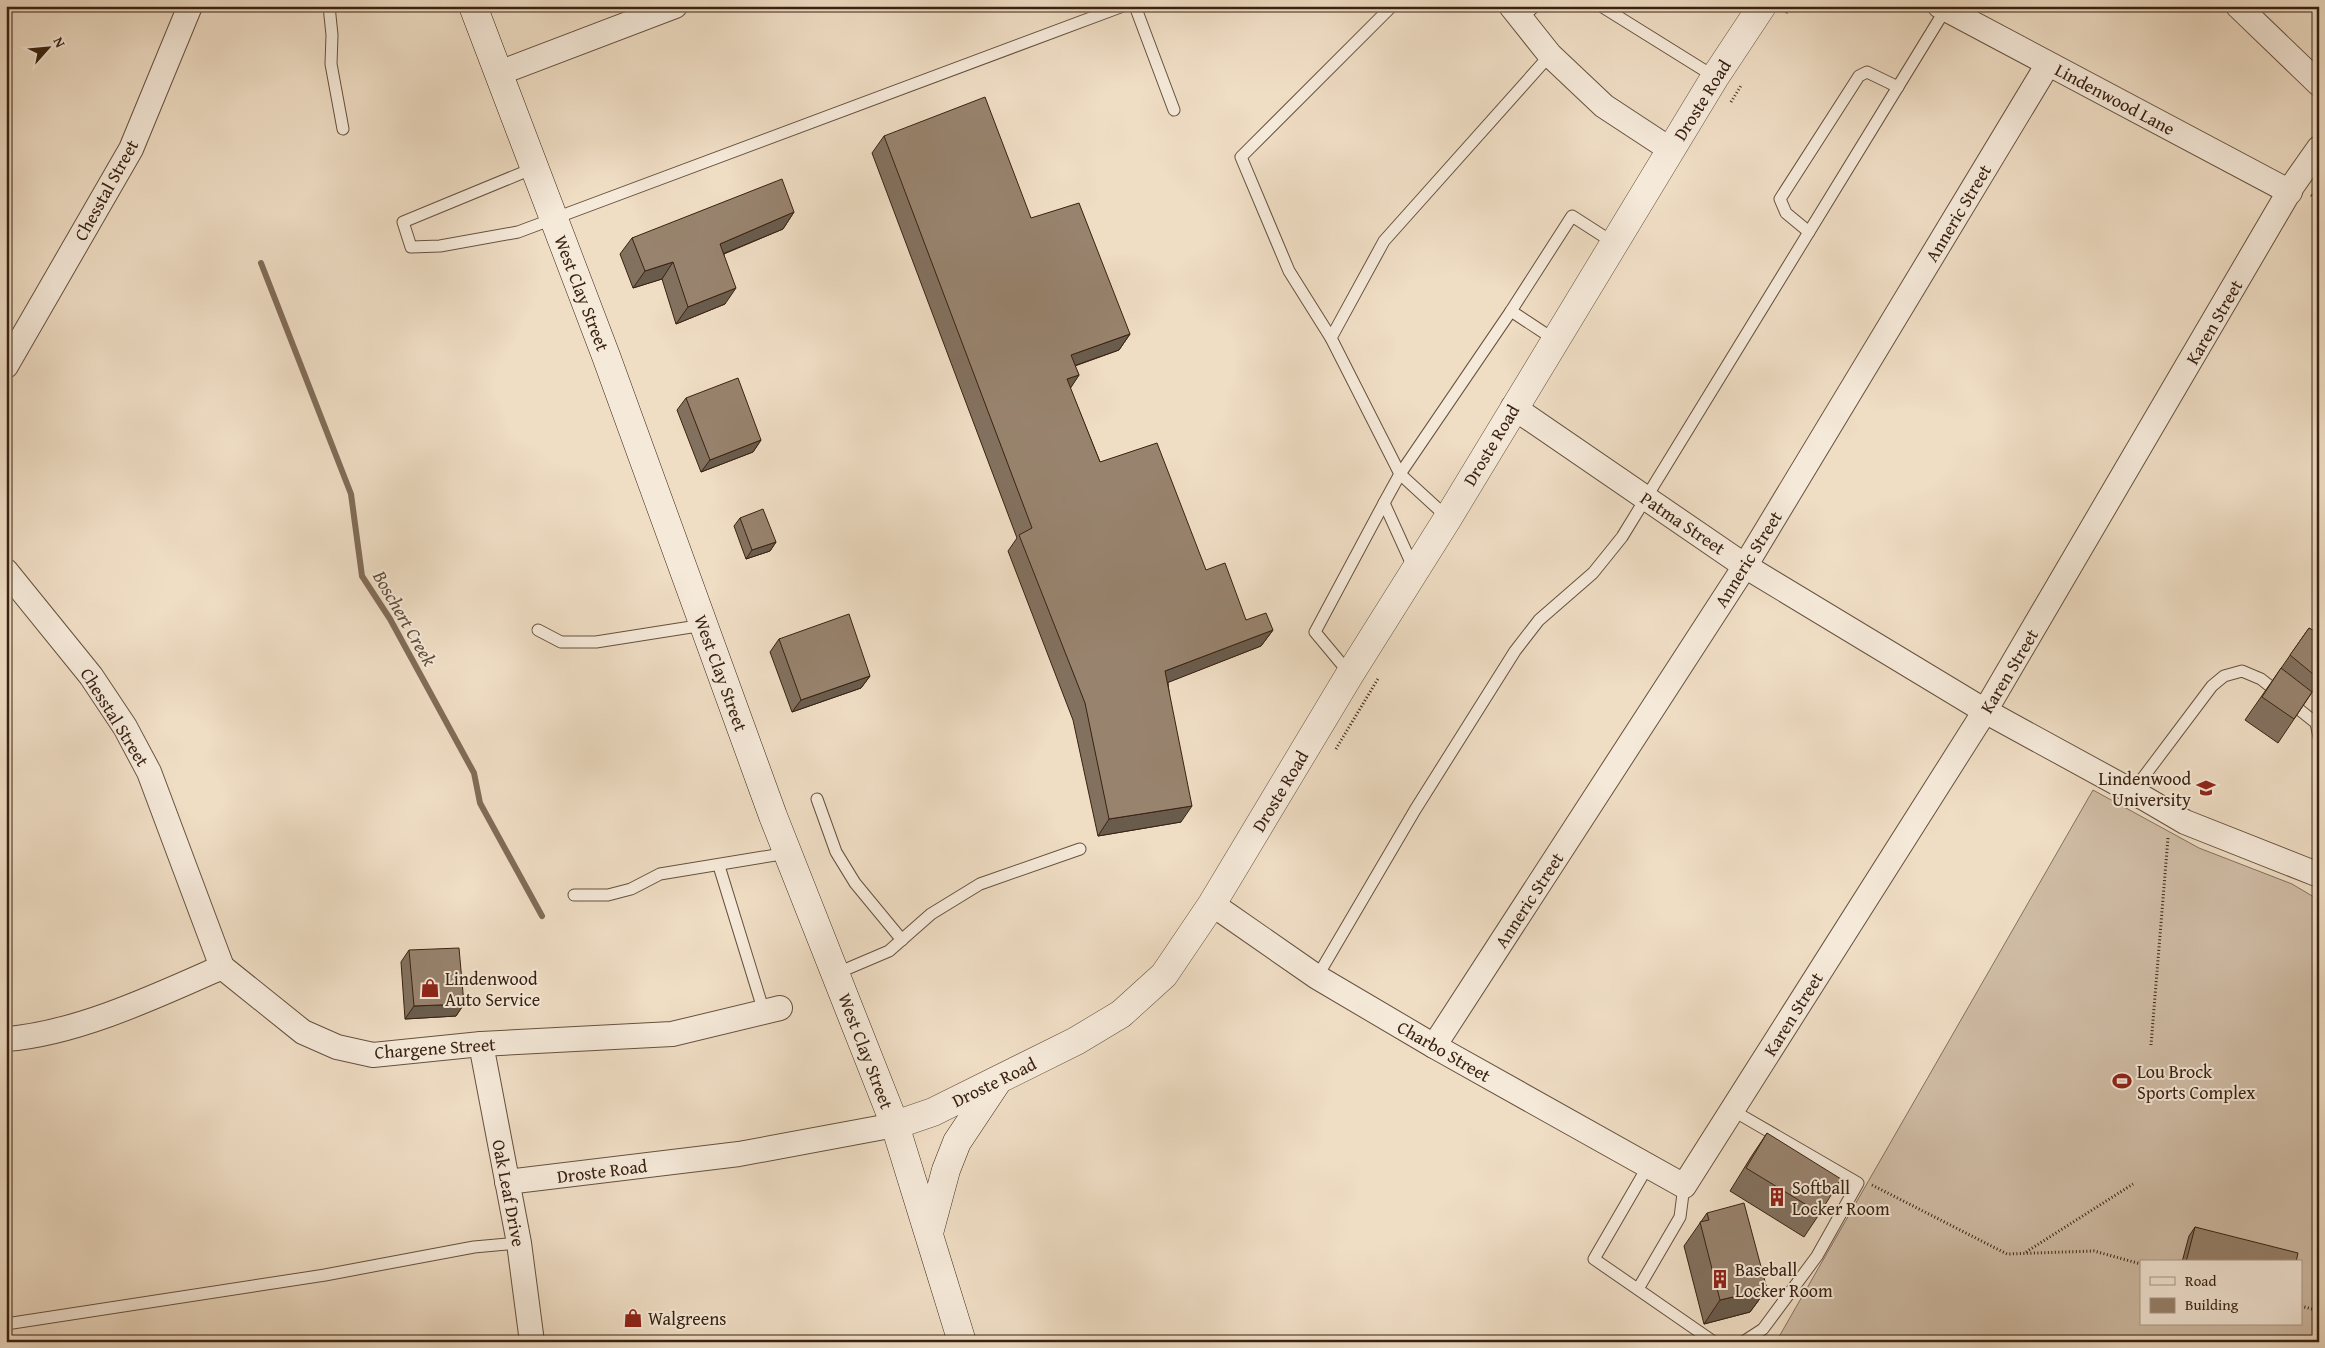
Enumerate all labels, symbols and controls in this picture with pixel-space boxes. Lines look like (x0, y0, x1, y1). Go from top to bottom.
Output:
north arrow (22, 22, 72, 72)
text: N (49, 33, 71, 51)
street label: Droste Road (1666, 54, 1738, 146)
street label: Lindenwood Lane (2050, 56, 2180, 142)
street label: Chesstal Street (67, 134, 145, 246)
street label: Anneric Street (1918, 159, 1998, 267)
street label: West Clay Street (547, 231, 617, 356)
street label: Karen Street (2179, 274, 2250, 370)
street label: Droste Road (1456, 399, 1526, 491)
street label: Patma Street (1635, 485, 1731, 562)
street label: Anneric Street (1708, 505, 1789, 613)
water label: Boschert Creek (366, 564, 444, 671)
street label: West Clay Street (687, 611, 755, 736)
street label: Karen Street (1973, 623, 2045, 718)
street label: Chesstal Street (74, 662, 156, 772)
street label: Droste Road (1245, 745, 1315, 837)
place label: Lindenwood University (2098, 765, 2191, 813)
school or university icon: Lindenwood University (2195, 777, 2217, 799)
street label: Anneric Street (1488, 846, 1571, 953)
place label: Lindenwood Auto Service (445, 965, 540, 1013)
street label: Karen Street (1757, 966, 1830, 1061)
shop icon: Lindenwood Auto Service (419, 977, 441, 999)
street label: West Clay Street (831, 989, 901, 1114)
street label: Charbo Street (1392, 1013, 1496, 1089)
street label: Chargene Street (374, 1030, 497, 1066)
street label: Droste Road (947, 1050, 1041, 1114)
place label: Lou Brock Sports Complex (2137, 1058, 2256, 1106)
sports icon: Lou Brock Sports Complex (2111, 1070, 2133, 1092)
street label: Oak Leaf Drive (485, 1137, 533, 1249)
street label: Droste Road (555, 1152, 649, 1190)
place label: Softball Locker Room (1792, 1174, 1890, 1222)
building icon: Softball Locker Room (1766, 1186, 1788, 1208)
place label: Baseball Locker Room (1735, 1256, 1833, 1304)
legend (2140, 1260, 2302, 1326)
building icon: Baseball Locker Room (1709, 1268, 1731, 1290)
text: Road (2185, 1270, 2216, 1291)
text: Building (2185, 1294, 2239, 1315)
place label: Walgreens (648, 1305, 726, 1332)
shop icon: Walgreens (622, 1307, 644, 1329)

